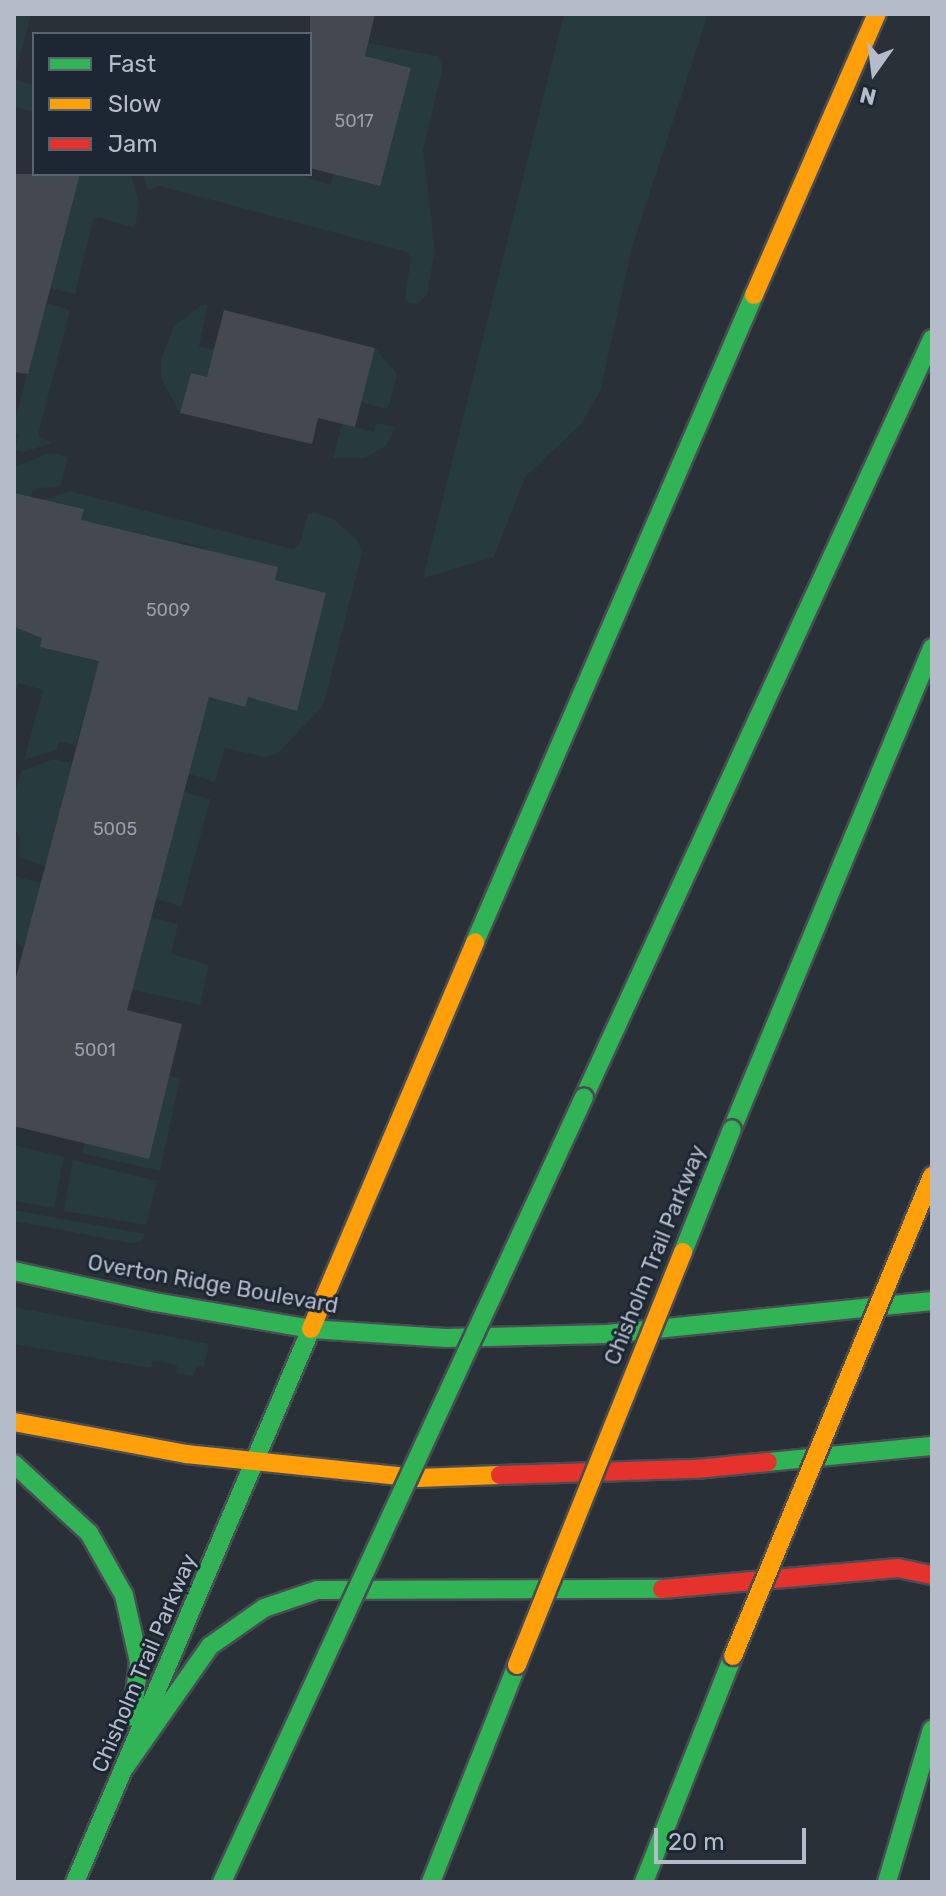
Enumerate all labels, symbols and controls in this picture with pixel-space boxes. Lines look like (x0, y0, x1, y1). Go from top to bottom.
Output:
legend (32, 32, 312, 176)
north arrow (834, 32, 914, 112)
text: Fast (108, 50, 156, 78)
text: N (857, 81, 879, 111)
text: Slow (108, 90, 161, 118)
house number: 5017 (334, 110, 374, 132)
text: Jam (108, 130, 158, 158)
house number: 5009 (146, 599, 190, 621)
house number: 5005 (93, 818, 137, 840)
house number: 5001 (74, 1039, 116, 1061)
street label: Chisholm Trail Parkway (599, 1141, 711, 1369)
street label: Overton Ridge Boulevard (86, 1249, 340, 1319)
street label: Chisholm Trail Parkway (86, 1550, 202, 1776)
scale bar (658, 1812, 810, 1862)
text: 20 m (668, 1828, 725, 1856)

